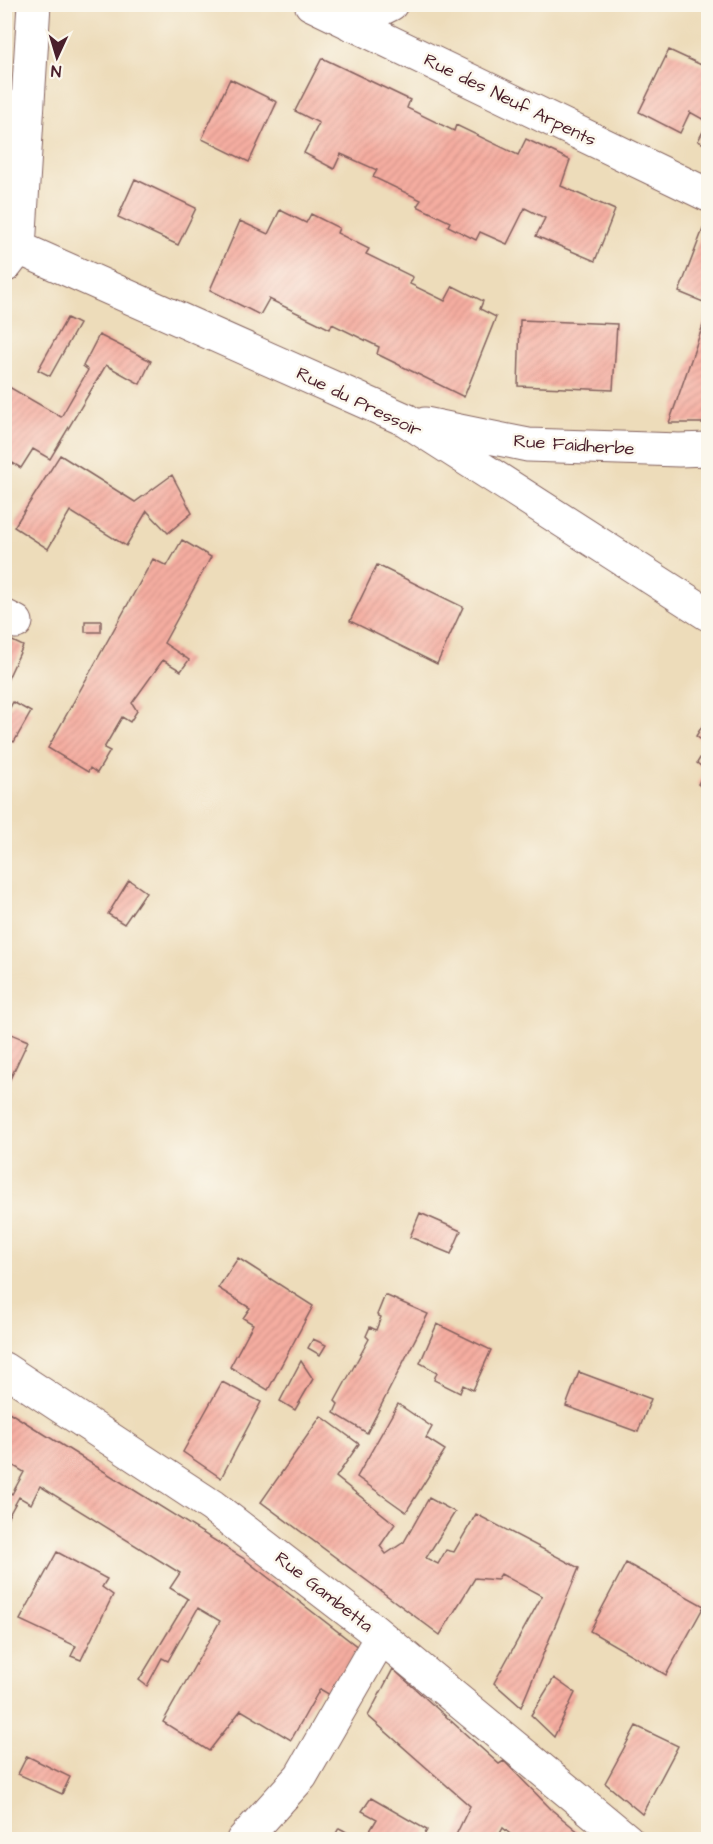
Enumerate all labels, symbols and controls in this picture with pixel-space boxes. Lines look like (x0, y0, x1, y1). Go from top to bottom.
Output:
north arrow (27, 27, 87, 87)
street label: Rue des Neuf Arpents (420, 47, 600, 153)
text: N (50, 60, 62, 82)
street label: Rue du Pressoir (292, 361, 426, 443)
street label: Rue Faidherbe (513, 428, 635, 462)
street label: Rue Gambetta (270, 1546, 378, 1638)

